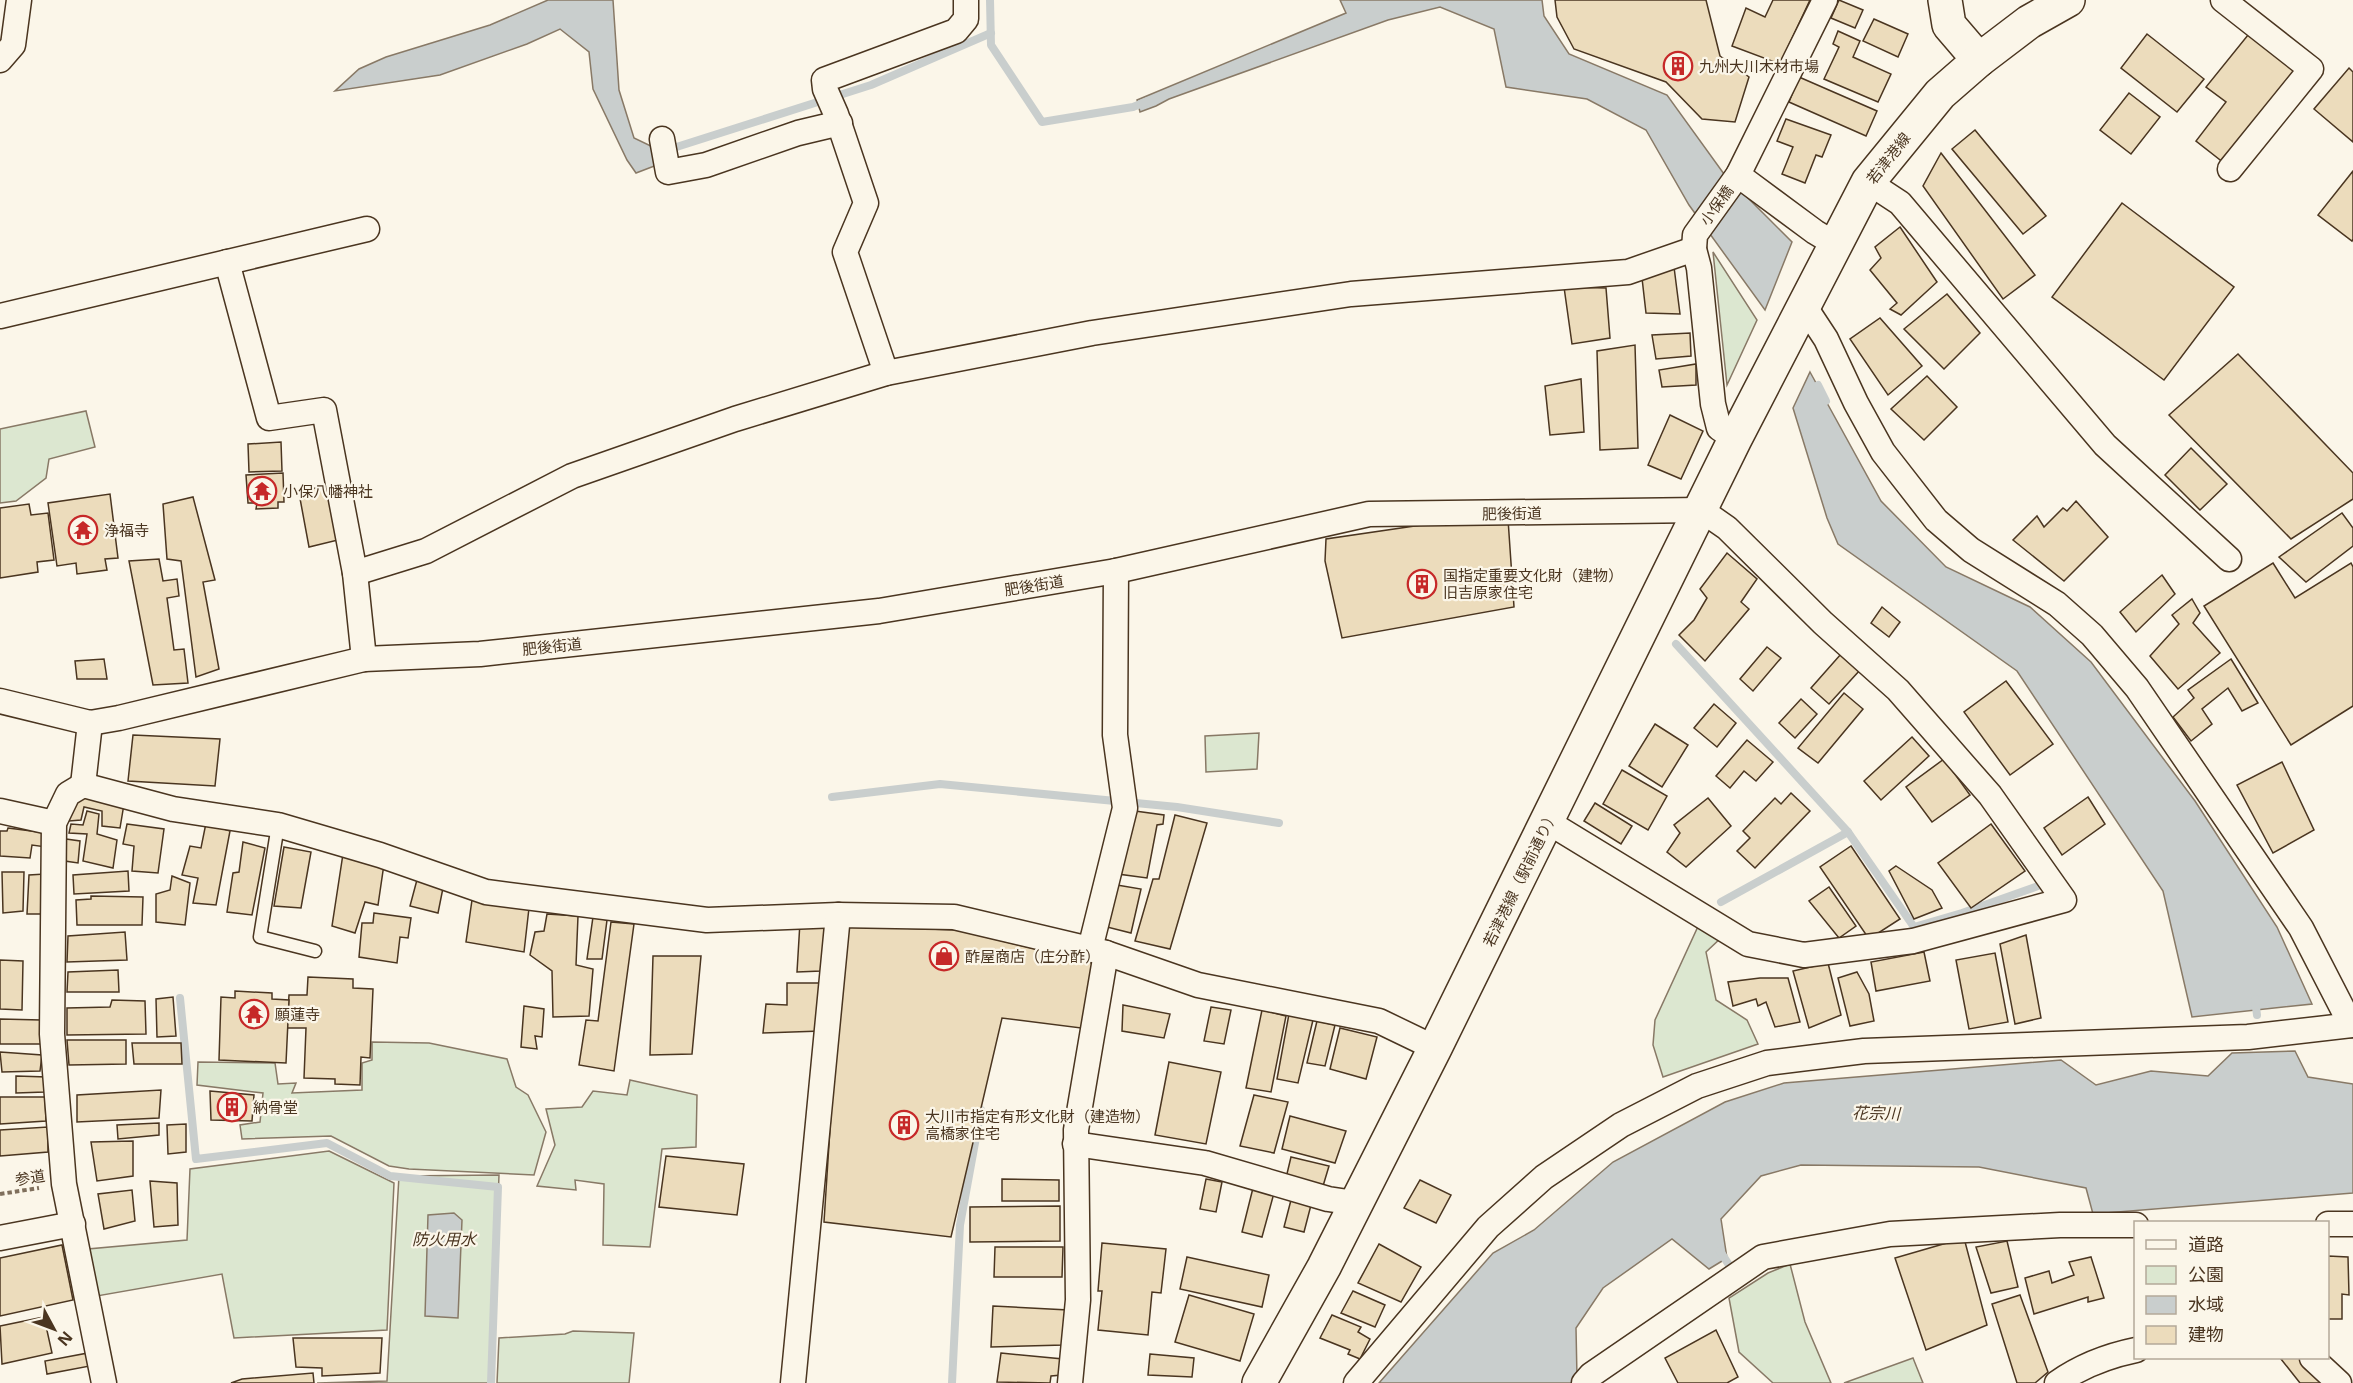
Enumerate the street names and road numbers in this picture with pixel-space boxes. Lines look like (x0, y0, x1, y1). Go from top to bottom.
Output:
street label: 若津港線 (1862, 128, 1914, 188)
street label: 小保橋 (1695, 181, 1737, 229)
street label: 肥後街道 (1482, 502, 1542, 524)
street label: 肥後街道 (1003, 570, 1065, 600)
street label: 肥後街道 (521, 633, 583, 659)
street label: 若津港線（駅前通り） (1478, 806, 1562, 950)
street label: 参道 (14, 1165, 46, 1189)

